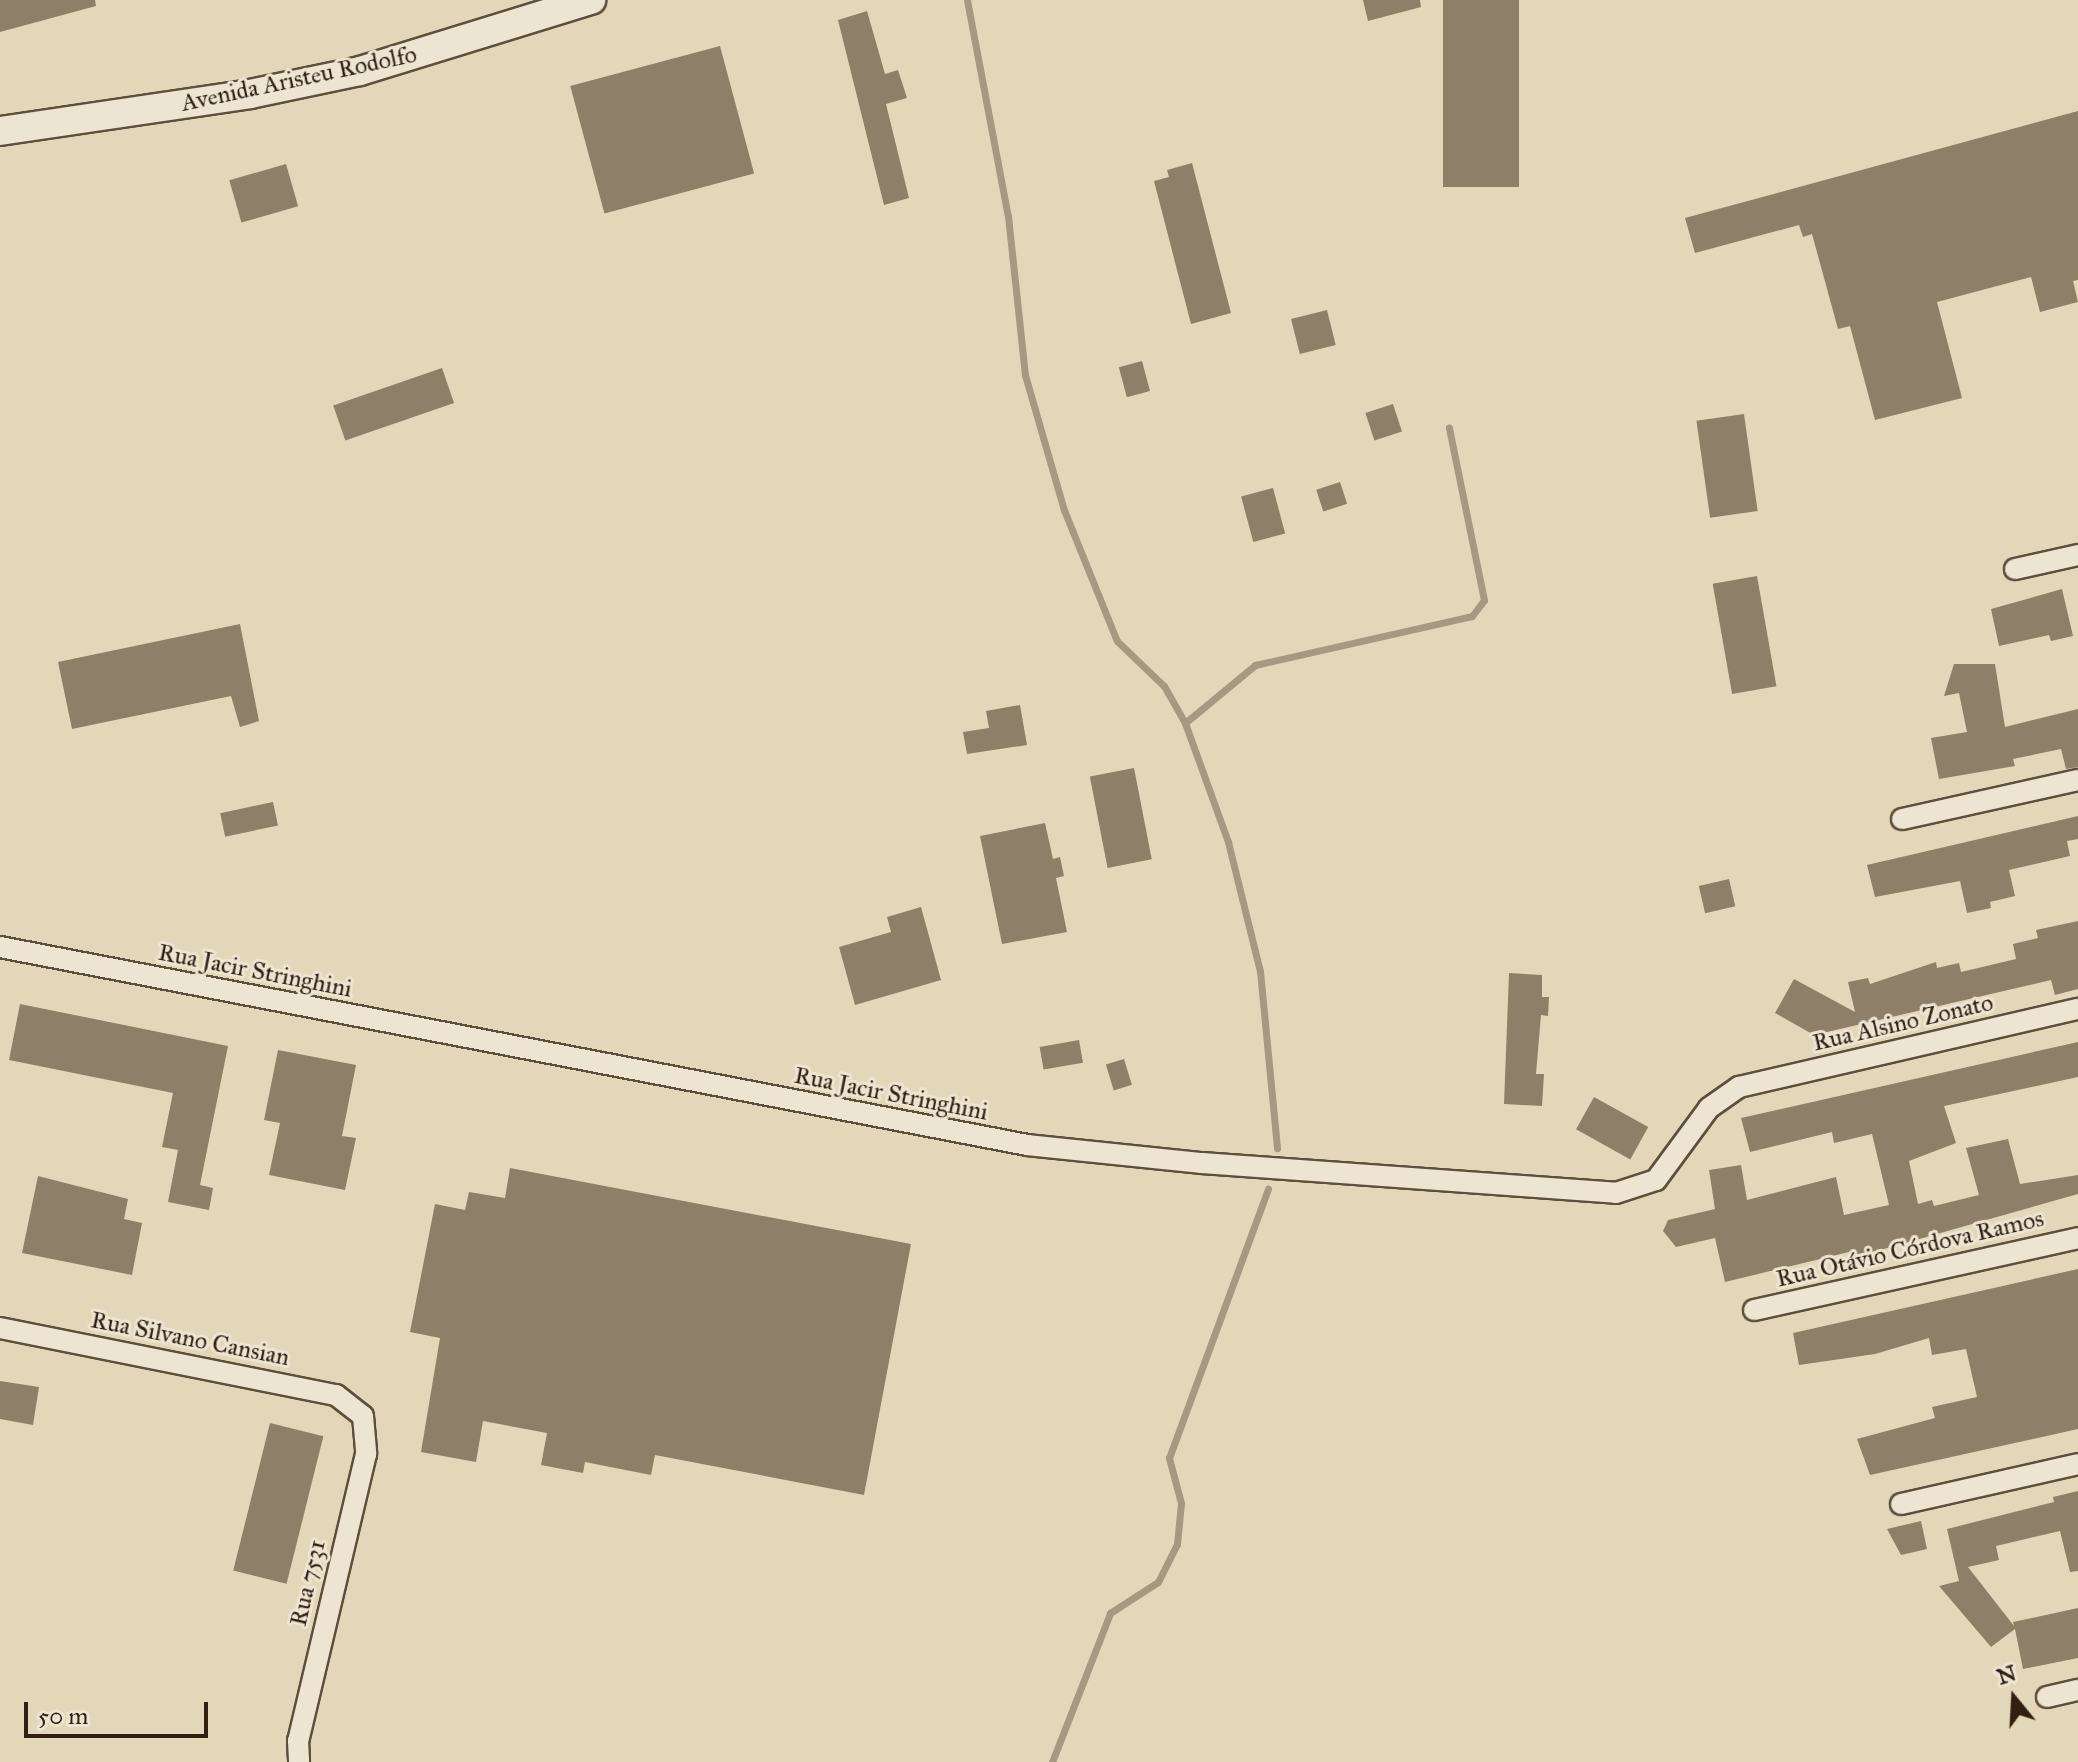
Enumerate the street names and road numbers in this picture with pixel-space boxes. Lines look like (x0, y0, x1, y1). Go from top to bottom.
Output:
street label: Avenida Aristeu Rodolfo (179, 40, 419, 118)
street label: Rua Jacir Stringhini (156, 938, 354, 1004)
street label: Rua Alsino Zonato (1810, 988, 1996, 1058)
street label: Rua Jacir Stringhini (792, 1061, 990, 1127)
street label: Rua Otávio Córdova Ramos (1774, 1204, 2046, 1294)
street label: Rua Silvano Cansian (88, 1306, 292, 1372)
street label: Rua 7531 (284, 1537, 332, 1629)

